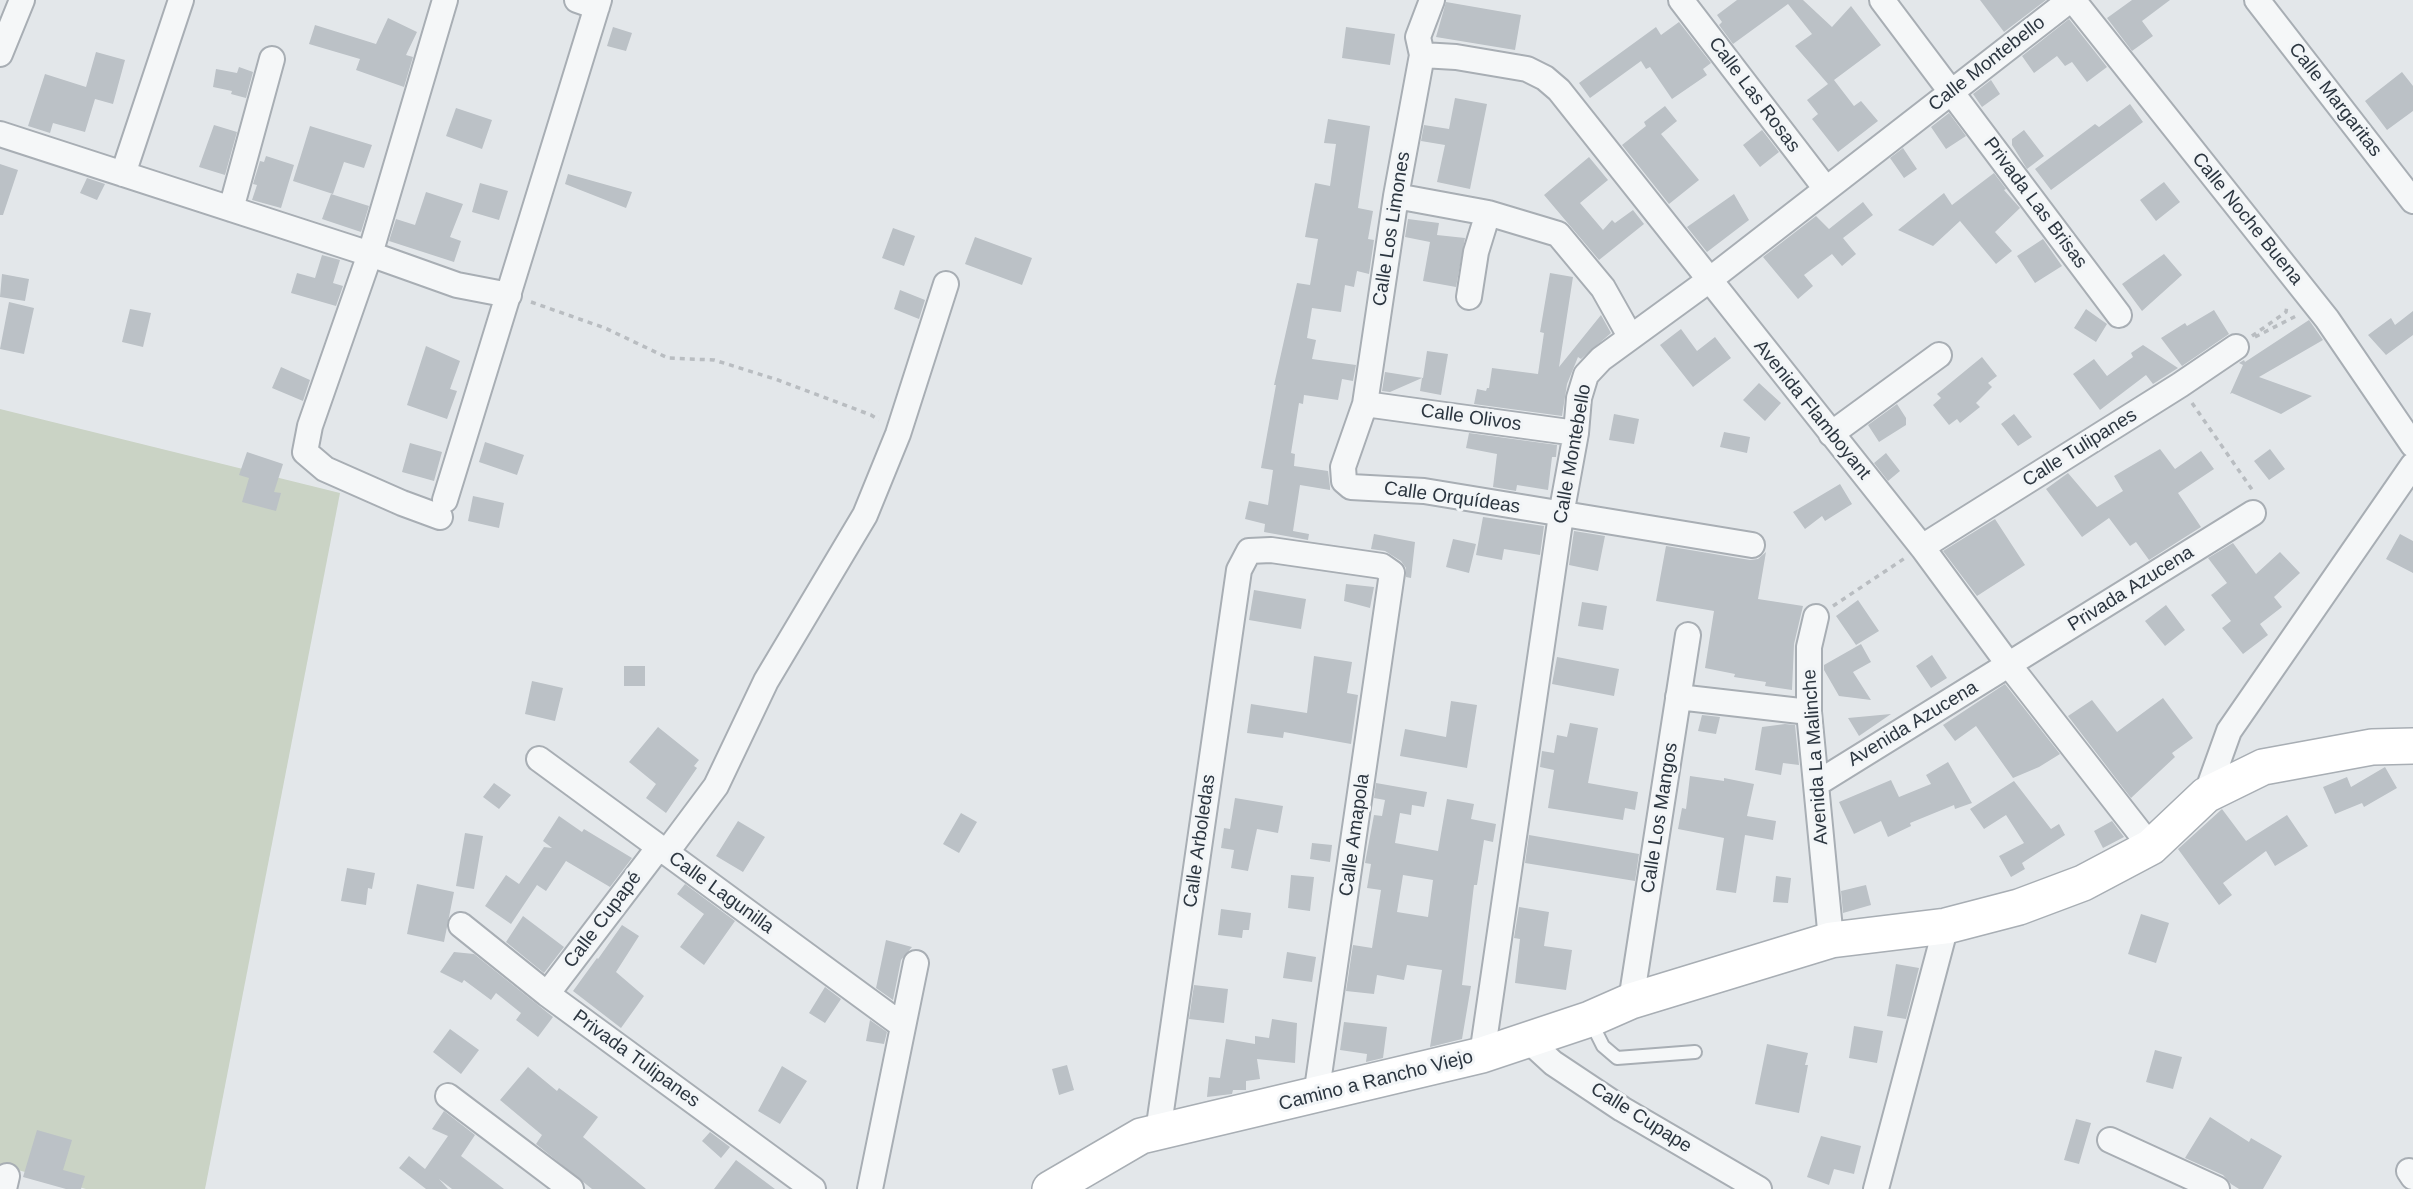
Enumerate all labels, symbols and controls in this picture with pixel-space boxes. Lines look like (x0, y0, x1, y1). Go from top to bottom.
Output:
street label: Calle Montebello (1924, 11, 2050, 117)
street label: Calle Las Rosas (1703, 33, 1805, 157)
street label: Calle Margaritas (2283, 38, 2387, 162)
street label: Privada Las Brisas (1978, 133, 2092, 273)
street label: Calle Noche Buena (2187, 148, 2307, 290)
street label: Calle Los Limones (1369, 150, 1415, 308)
street label: Avenida Flamboyant (1749, 336, 1875, 484)
street label: Calle Montebello (1549, 382, 1597, 526)
street label: Calle Olivos (1419, 400, 1523, 436)
street label: Calle Tulipanes (2019, 404, 2141, 492)
street label: Calle Orquídeas (1382, 477, 1522, 519)
street label: Privada Azucena (2064, 541, 2198, 637)
street label: Avenida La Malinche (1798, 668, 1834, 846)
street label: Avenida Azucena (1844, 676, 1982, 772)
street label: Calle Los Mangos (1637, 741, 1683, 895)
street label: Calle Amapola (1335, 772, 1375, 898)
street label: Calle Arboledas (1179, 773, 1221, 909)
street label: Calle Lagunilla (664, 847, 778, 939)
street label: Calle Cupapé (559, 867, 647, 973)
street label: Privada Tulipanes (568, 1005, 704, 1113)
street label: Camino a Rancho Viejo (1277, 1046, 1475, 1116)
street label: Calle Cupape (1586, 1078, 1696, 1158)

